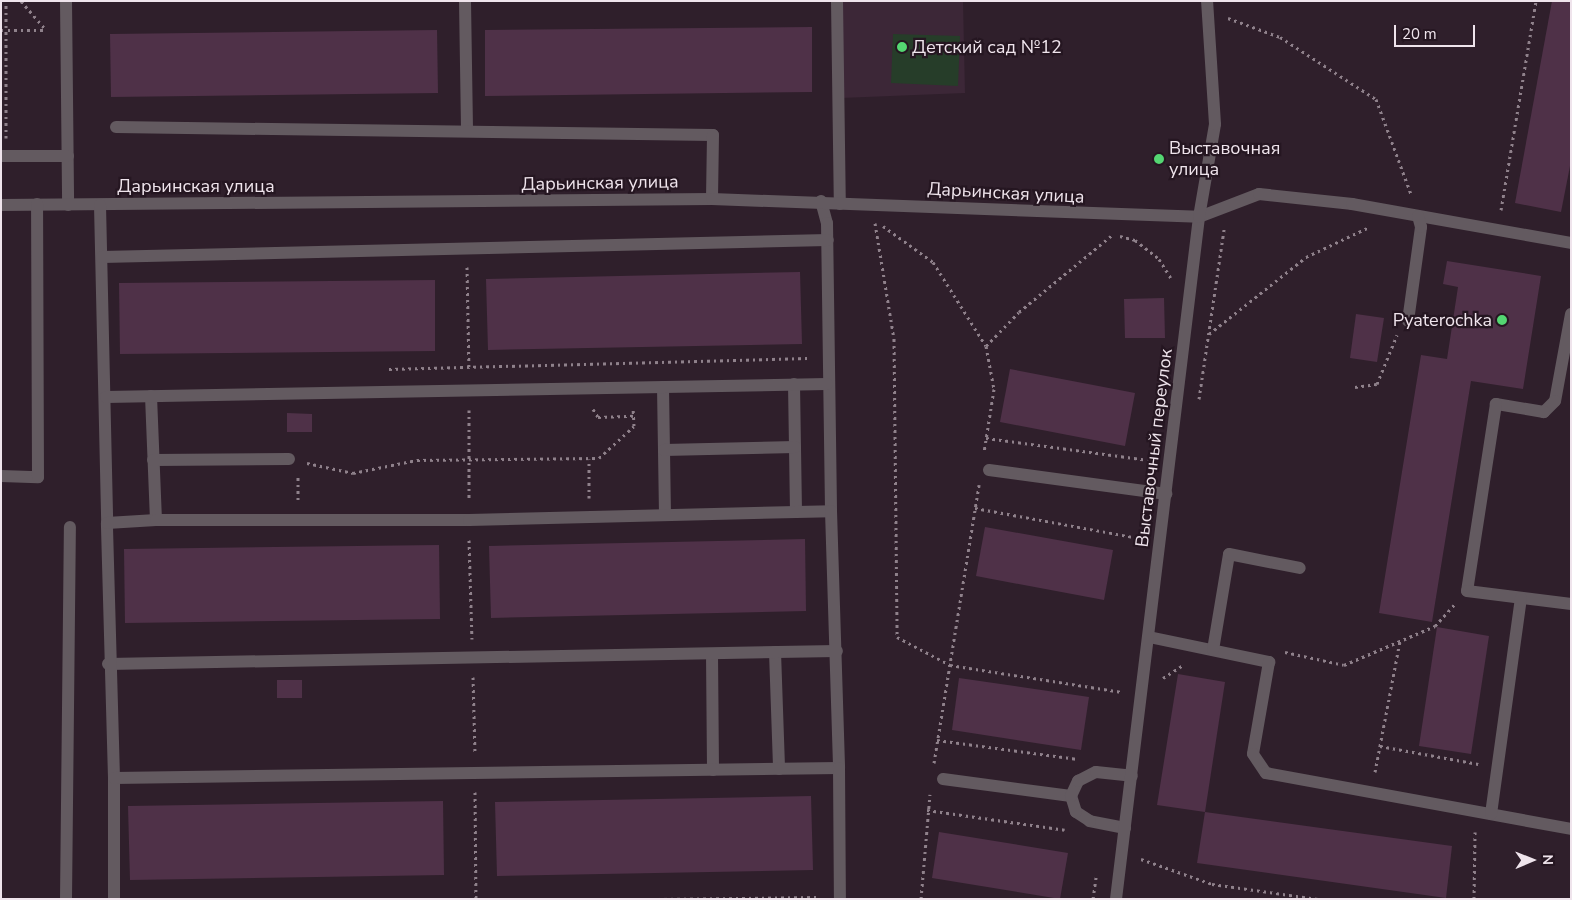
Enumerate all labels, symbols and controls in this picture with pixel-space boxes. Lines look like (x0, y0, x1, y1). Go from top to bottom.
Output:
scale bar (1397, 15, 1478, 47)
text: 20 m (1402, 24, 1437, 44)
place label: Детский сад №12 (912, 36, 1062, 58)
marker: Детский сад №12 (896, 41, 908, 53)
place label: Выставочная улица (1169, 138, 1280, 180)
marker: Выставочная улица (1153, 153, 1165, 165)
street label: Дарьинская улица (521, 171, 679, 195)
street label: Дарьинская улица (117, 175, 275, 197)
street label: Дарьинская улица (927, 178, 1085, 208)
place label: Pyaterochka (1393, 309, 1492, 331)
marker: Pyaterochka (1496, 314, 1508, 326)
street label: Выставочный переулок (1131, 348, 1177, 548)
north arrow (1507, 835, 1557, 885)
text: N (1538, 854, 1557, 865)

